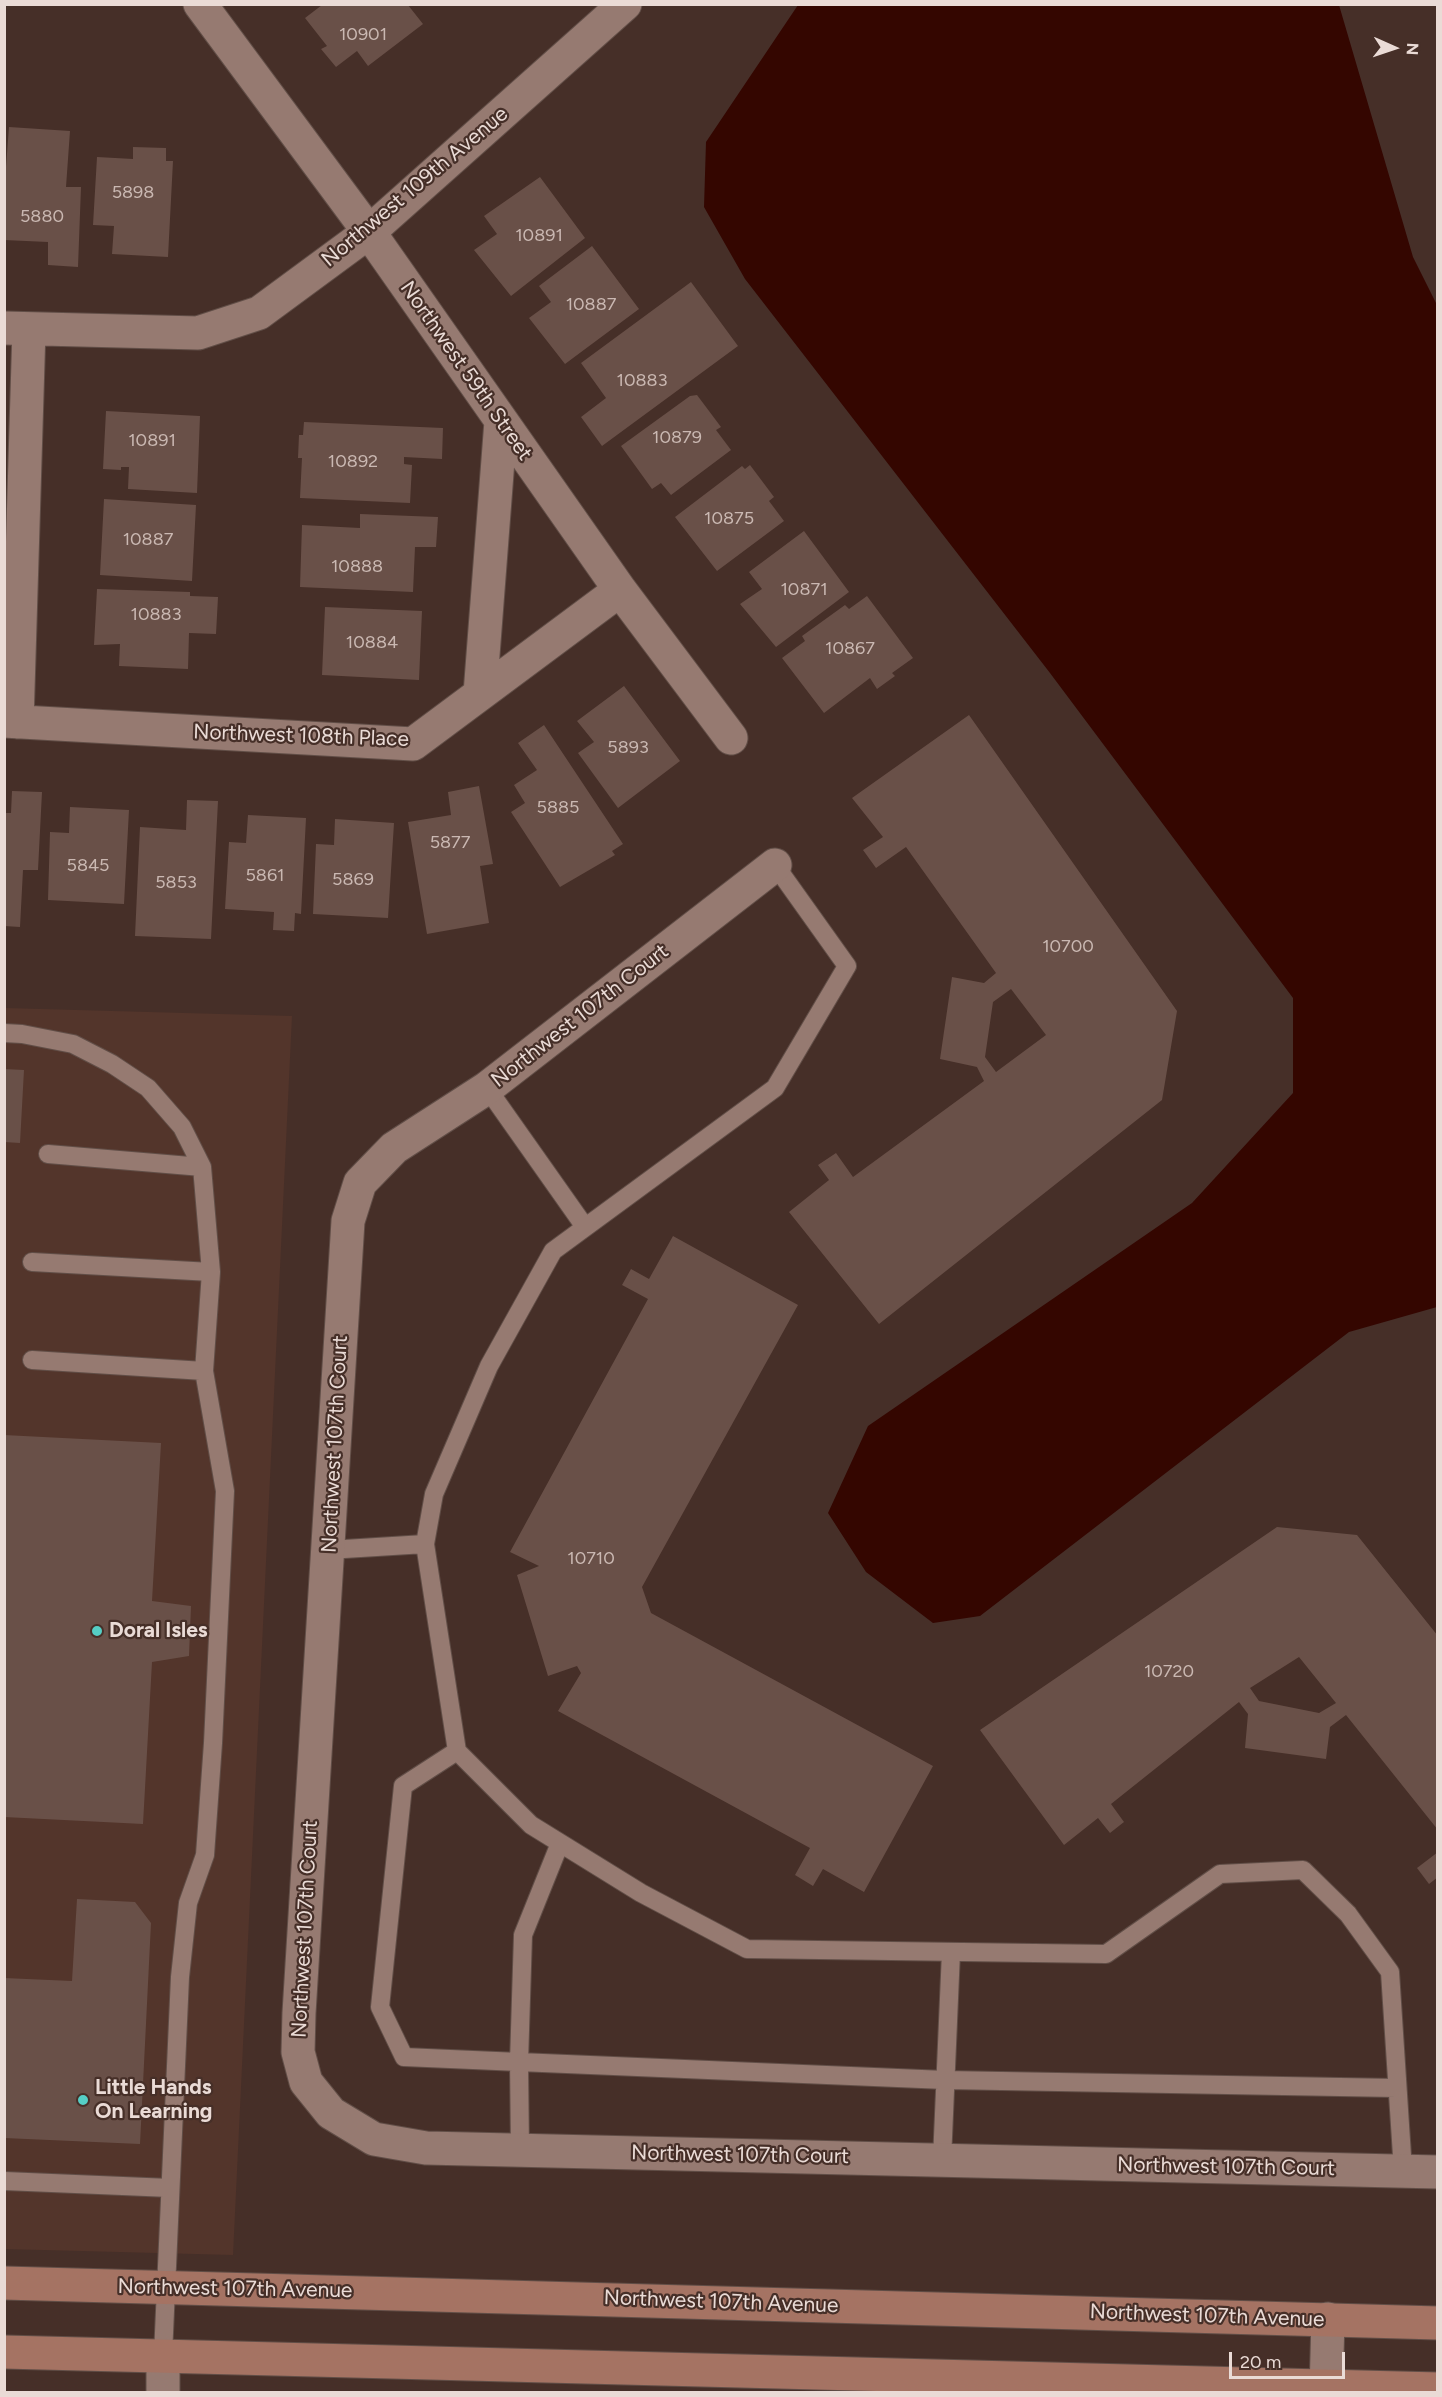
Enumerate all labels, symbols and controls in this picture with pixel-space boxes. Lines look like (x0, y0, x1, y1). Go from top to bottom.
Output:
north arrow (1364, 18, 1424, 78)
house number: 10901 (339, 24, 387, 46)
text: N (1403, 42, 1422, 56)
street label: Northwest 109th Avenue (317, 102, 513, 272)
house number: 5898 (112, 182, 154, 204)
house number: 5880 (20, 206, 64, 228)
house number: 10891 (515, 225, 563, 247)
street label: Northwest 59th Street (395, 276, 537, 466)
house number: 10887 (566, 294, 616, 316)
house number: 10883 (617, 370, 667, 392)
house number: 10879 (652, 427, 702, 449)
house number: 10891 (128, 430, 176, 452)
house number: 10892 (328, 451, 378, 473)
house number: 10875 (704, 508, 754, 530)
house number: 10887 (123, 529, 173, 551)
house number: 10888 (331, 556, 383, 578)
house number: 10871 (780, 579, 828, 601)
house number: 10883 (131, 604, 181, 626)
house number: 10884 (346, 632, 398, 654)
house number: 10867 (825, 638, 875, 660)
street label: Northwest 108th Place (193, 720, 409, 752)
house number: 5893 (607, 737, 649, 759)
house number: 5885 (537, 797, 579, 819)
house number: 5877 (430, 832, 470, 854)
house number: 5845 (67, 855, 109, 877)
house number: 5861 (245, 865, 285, 887)
house number: 5869 (332, 869, 374, 891)
house number: 5853 (155, 872, 197, 894)
house number: 10700 (1042, 936, 1094, 958)
street label: Northwest 107th Court (486, 939, 674, 1093)
street label: Northwest 107th Court (317, 1335, 353, 1553)
house number: 10710 (567, 1548, 615, 1570)
place label: Doral Isles (109, 1618, 208, 1644)
marker: Doral Isles (90, 1624, 104, 1638)
house number: 10720 (1144, 1661, 1194, 1683)
street label: Northwest 107th Court (287, 1820, 323, 2038)
place label: Little Hands On Learning (95, 2075, 212, 2125)
marker: Little Hands On Learning (76, 2093, 90, 2107)
street label: Northwest 107th Court (631, 2140, 849, 2170)
street label: Northwest 107th Court (1117, 2152, 1335, 2182)
street label: Northwest 107th Avenue (117, 2274, 353, 2304)
street label: Northwest 107th Avenue (603, 2285, 839, 2319)
street label: Northwest 107th Avenue (1089, 2299, 1325, 2333)
scale bar (1232, 2340, 1348, 2378)
text: 20 m (1240, 2351, 1281, 2373)

